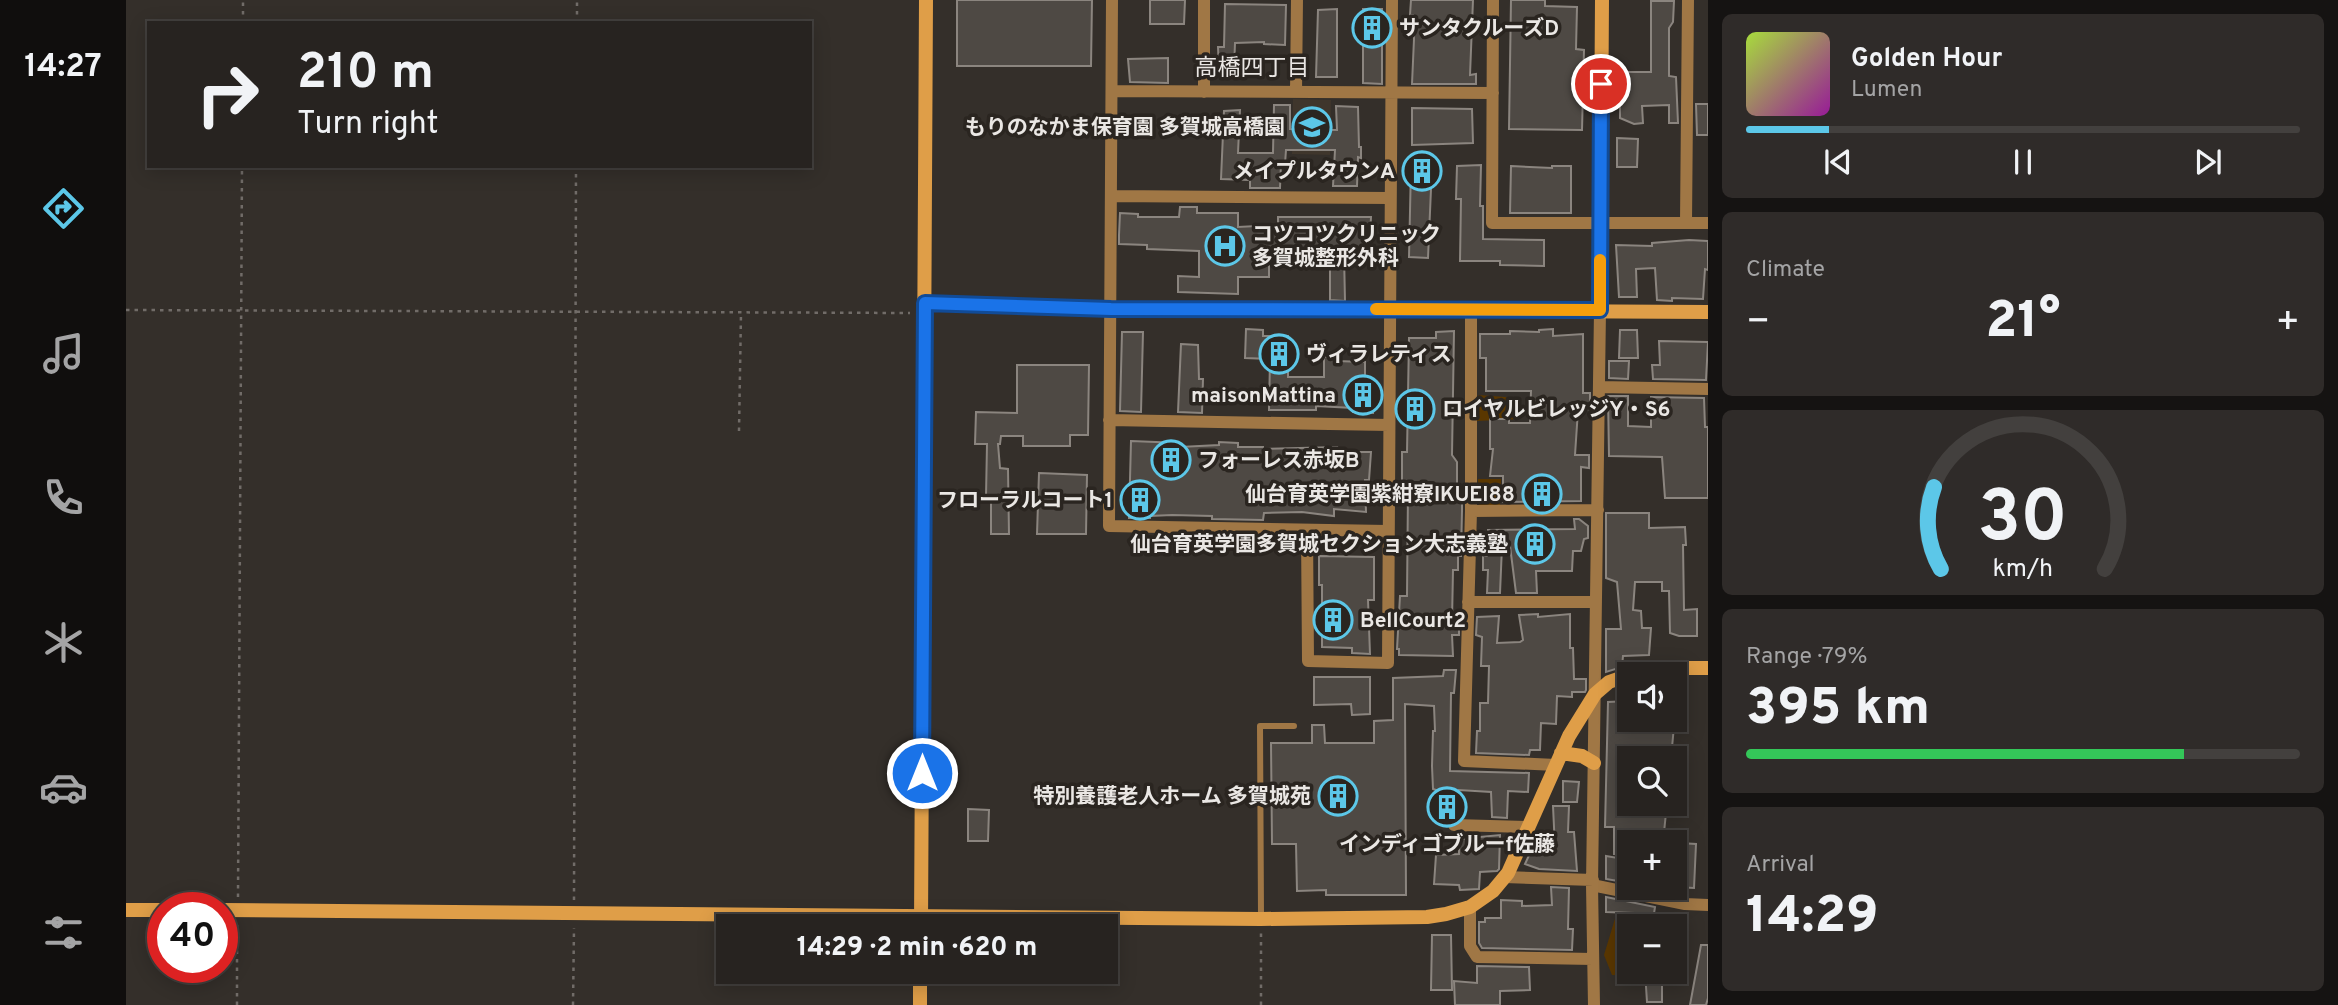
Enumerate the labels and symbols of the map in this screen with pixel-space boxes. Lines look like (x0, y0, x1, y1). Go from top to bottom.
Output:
building icon: サンタクルーズD (1351, 7, 1393, 49)
place label: サンタクルーズD (1399, 16, 1559, 43)
pin (1571, 54, 1631, 114)
district label: 高橋四丁目 (1195, 55, 1310, 84)
school or university icon: もりのなかま保育園 多賀城高橋園 (1291, 106, 1333, 148)
place label: もりのなかま保育園 多賀城高橋園 (965, 115, 1285, 142)
building icon: メイプルタウンA (1401, 150, 1443, 192)
place label: メイプルタウンA (1233, 159, 1395, 186)
place label: コツコツクリニック 多賀城整形外科 (1252, 222, 1441, 273)
hospital icon: コツコツクリニック 多賀城整形外科 (1204, 225, 1246, 267)
building icon: ヴィラレティス (1258, 333, 1300, 375)
place label: ヴィラレティス (1306, 342, 1452, 369)
building icon: maisonMattina (1342, 374, 1384, 416)
place label: maisonMattina (1191, 383, 1336, 410)
building icon: ロイヤルビレッジY・S6 (1394, 388, 1436, 430)
place label: ロイヤルビレッジY・S6 (1442, 397, 1671, 424)
building icon: フォーレス赤坂B (1150, 439, 1192, 481)
place label: フォーレス赤坂B (1198, 448, 1360, 475)
building icon: 仙台育英学園紫紺寮IKUEI88 (1521, 473, 1563, 515)
building icon: フローラルコート1 (1119, 479, 1161, 521)
place label: 仙台育英学園紫紺寮IKUEI88 (1245, 482, 1515, 509)
place label: フローラルコート1 (937, 488, 1113, 515)
building icon: 仙台育英学園多賀城セクション大志義塾 (1514, 523, 1556, 565)
place label: 仙台育英学園多賀城セクション大志義塾 (1130, 532, 1508, 559)
building icon: BellCourt2 (1312, 599, 1354, 641)
place label: BellCourt2 (1360, 608, 1466, 635)
position arrow (885, 736, 959, 810)
building icon: 特別養護老人ホーム 多賀城苑 (1317, 775, 1359, 817)
place label: 特別養護老人ホーム 多賀城苑 (1033, 784, 1311, 811)
building icon: インディゴブルーf佐藤 (1426, 786, 1468, 828)
place label: インディゴブルーf佐藤 (1339, 832, 1555, 859)
speed limit sign: 40 (147, 892, 238, 983)

